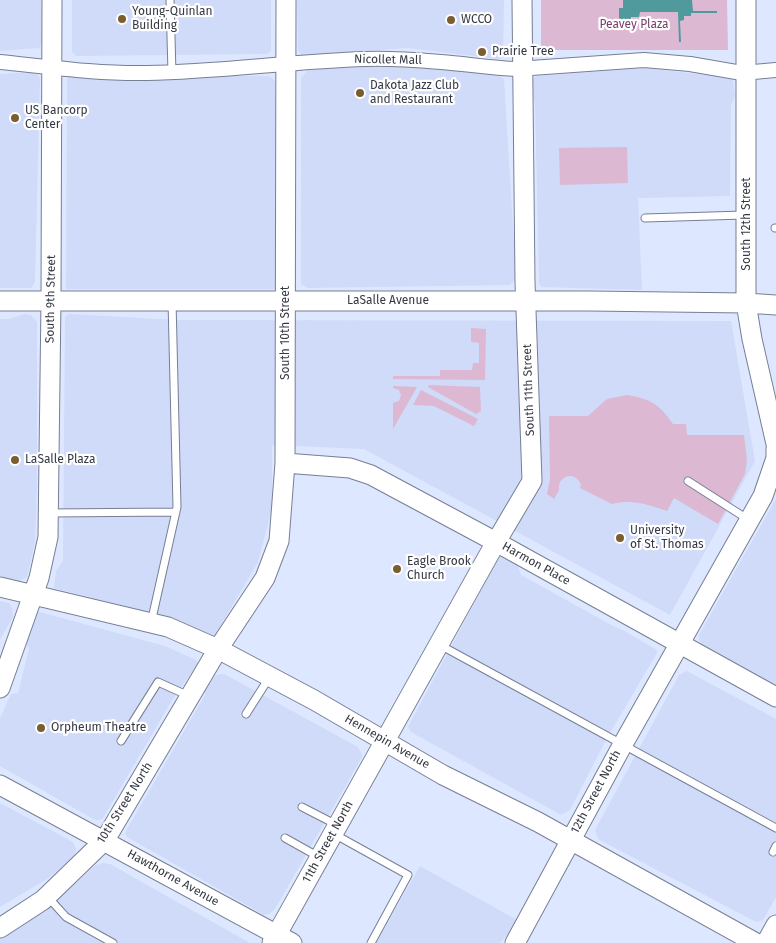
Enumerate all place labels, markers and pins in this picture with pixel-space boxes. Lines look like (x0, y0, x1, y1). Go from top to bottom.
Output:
place label: Young-Quinlan Building (132, 5, 213, 33)
marker: Young-Quinlan Building (116, 13, 128, 25)
place label: WCCO (461, 13, 492, 27)
marker: WCCO (445, 14, 457, 26)
place label: Prairie Tree (492, 45, 554, 59)
marker: Prairie Tree (476, 46, 488, 58)
place label: Dakota Jazz Club and Restaurant (370, 79, 459, 107)
marker: Dakota Jazz Club and Restaurant (354, 87, 366, 99)
place label: US Bancorp Center (25, 104, 88, 132)
marker: US Bancorp Center (9, 112, 21, 124)
place label: LaSalle Plaza (25, 453, 95, 467)
marker: LaSalle Plaza (9, 454, 21, 466)
place label: University of St. Thomas (630, 524, 704, 552)
marker: University of St. Thomas (614, 532, 626, 544)
place label: Eagle Brook Church (407, 555, 471, 583)
marker: Eagle Brook Church (391, 563, 403, 575)
place label: Orpheum Theatre (51, 721, 146, 735)
marker: Orpheum Theatre (35, 722, 47, 734)

